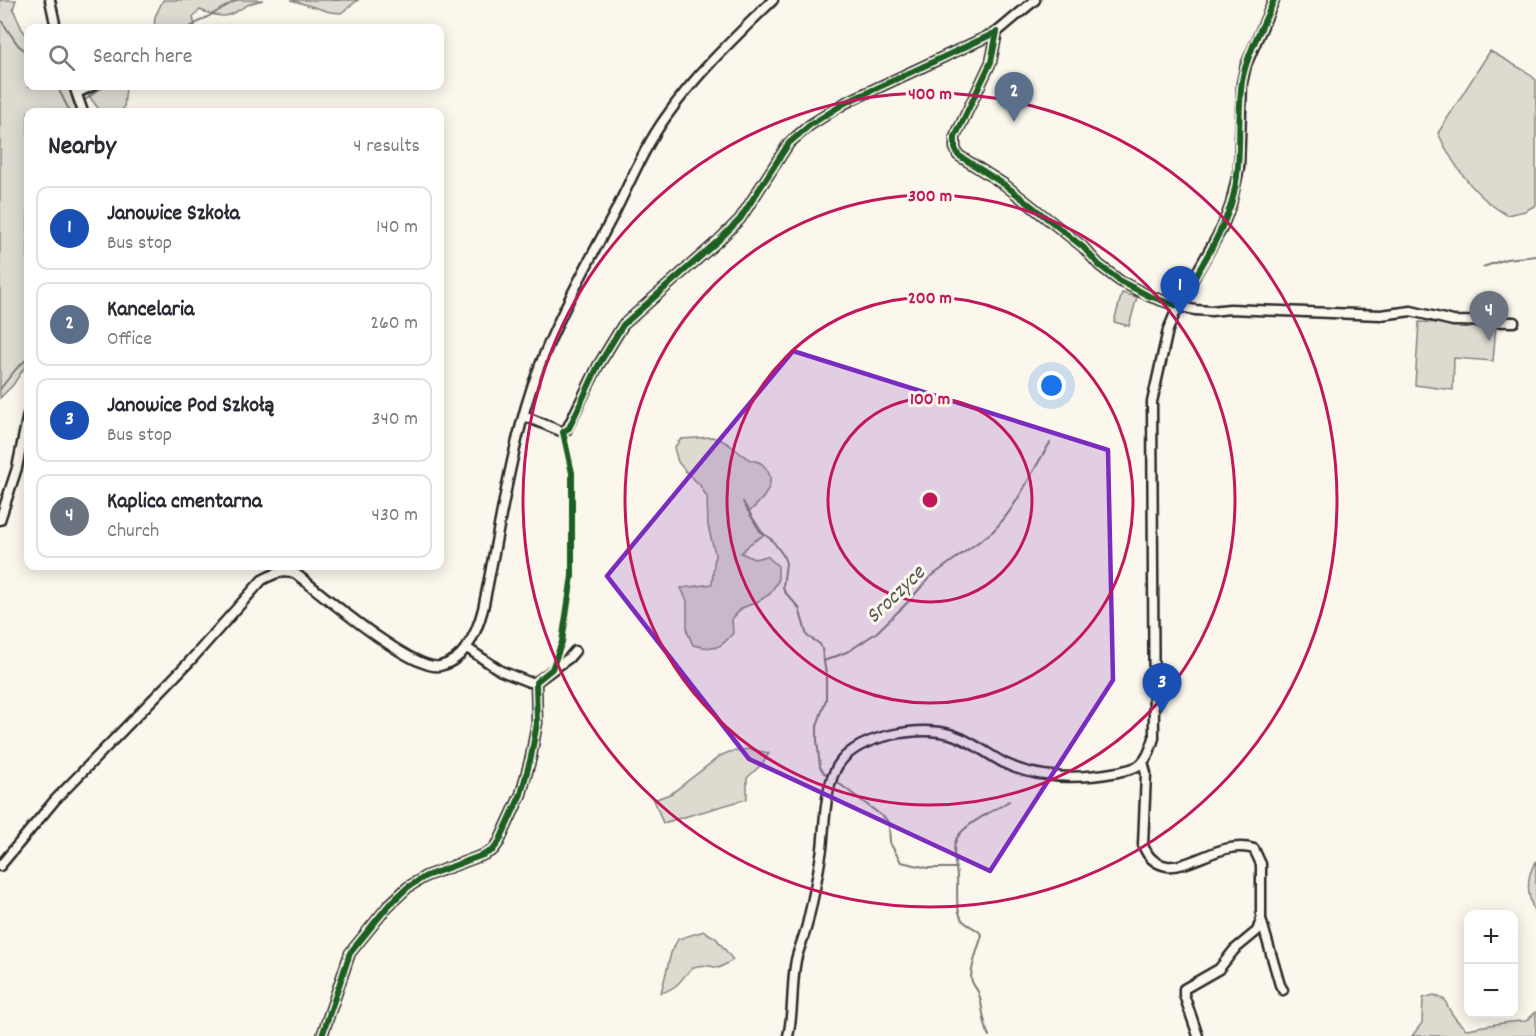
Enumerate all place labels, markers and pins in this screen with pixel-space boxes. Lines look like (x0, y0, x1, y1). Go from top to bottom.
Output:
pin: 2 (994, 72, 1034, 122)
pin: 1 (1160, 266, 1200, 316)
pin: 4 (1470, 292, 1508, 341)
centre of rings (920, 490, 940, 510)
pin: 3 (1142, 664, 1182, 713)

